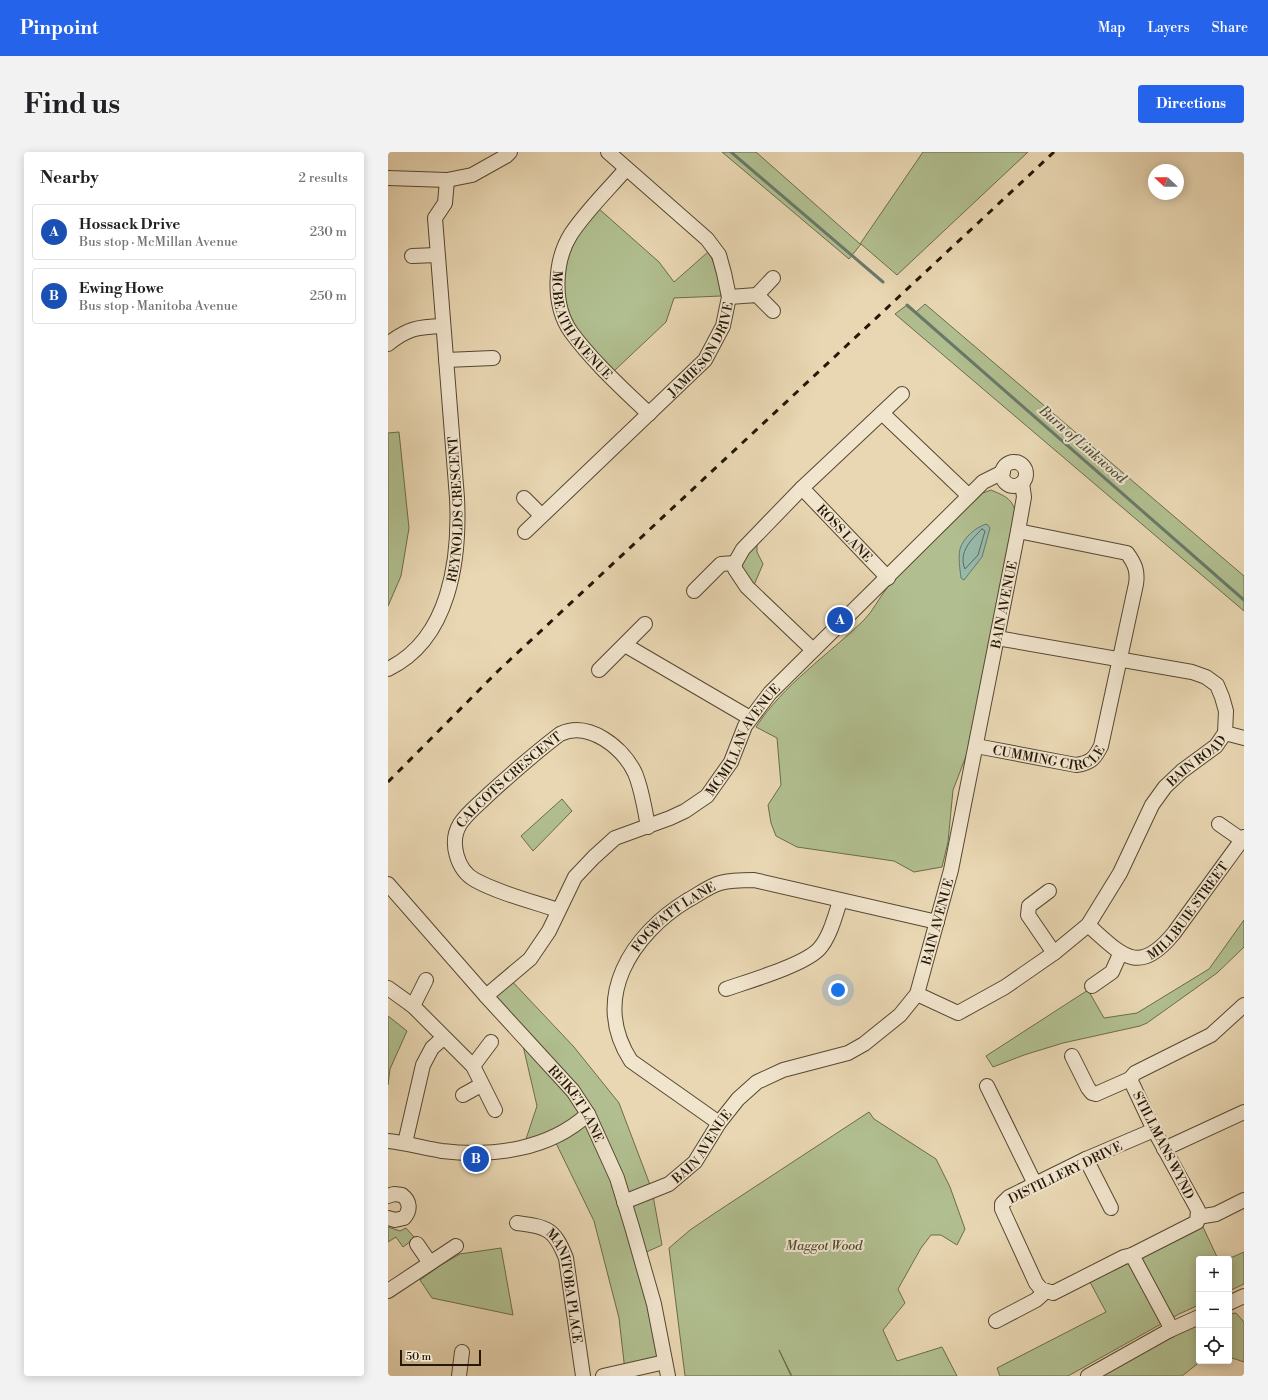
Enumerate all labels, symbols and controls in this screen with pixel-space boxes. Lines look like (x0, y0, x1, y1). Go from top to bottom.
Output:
text: Pinpoint (20, 16, 99, 40)
text: Map (1098, 19, 1125, 37)
text: Layers (1147, 19, 1190, 37)
text: Share (1212, 19, 1248, 37)
button: Directions (1138, 85, 1244, 123)
text: Find us (24, 87, 120, 122)
north arrow (1148, 164, 1184, 200)
text: Nearby (40, 167, 99, 189)
text: 2 results (299, 170, 348, 186)
text: Hossack Drive (79, 215, 180, 234)
text: A (49, 224, 59, 240)
text: 230 m (310, 224, 347, 240)
text: Bus stop · McMillan Avenue (79, 234, 238, 250)
street label: MCBEATH AVENUE (548, 270, 615, 383)
text: Ewing Howe (79, 279, 164, 298)
text: B (49, 288, 59, 304)
text: 250 m (310, 288, 347, 304)
text: Bus stop · Manitoba Avenue (79, 298, 238, 314)
street label: JAMIESON DRIVE (664, 300, 737, 401)
water label: Burn of Linkwood (1034, 401, 1131, 488)
street label: REYNOLDS CRESCENT (444, 436, 467, 584)
street label: ROSS LANE (813, 501, 875, 566)
street label: BAIN AVENUE (988, 560, 1021, 651)
pin: A (827, 605, 853, 635)
street label: MCMILLAN AVENUE (703, 681, 784, 799)
street label: CALCOTS CRESCENT (453, 729, 565, 831)
street label: BAIN ROAD (1163, 732, 1230, 791)
street label: CUMMING CIRCLE (985, 734, 1103, 756)
text: CUMMING CIRCLE (991, 742, 1109, 774)
street label: MILLBUIE STREET (1145, 859, 1232, 964)
street label: BAIN AVENUE (918, 877, 957, 968)
street label: FOGWATT LANE (628, 879, 718, 955)
your location (828, 980, 848, 1000)
street label: REIKET LANE (544, 1062, 607, 1145)
street label: STILLMANS WYND (1129, 1089, 1197, 1202)
street label: BAIN AVENUE (668, 1107, 735, 1188)
street label: DISTILLERY DRIVE (1006, 1138, 1125, 1207)
pin: B (463, 1144, 489, 1174)
street label: MANITOBA PLACE (542, 1225, 585, 1344)
park label: Maggot Wood (786, 1238, 863, 1254)
map controls (1196, 1256, 1232, 1364)
button: + (1196, 1256, 1232, 1292)
button: − (1196, 1292, 1232, 1328)
button: locate (1196, 1328, 1232, 1364)
scale bar (400, 1348, 481, 1367)
text: 50 m (406, 1350, 431, 1364)

